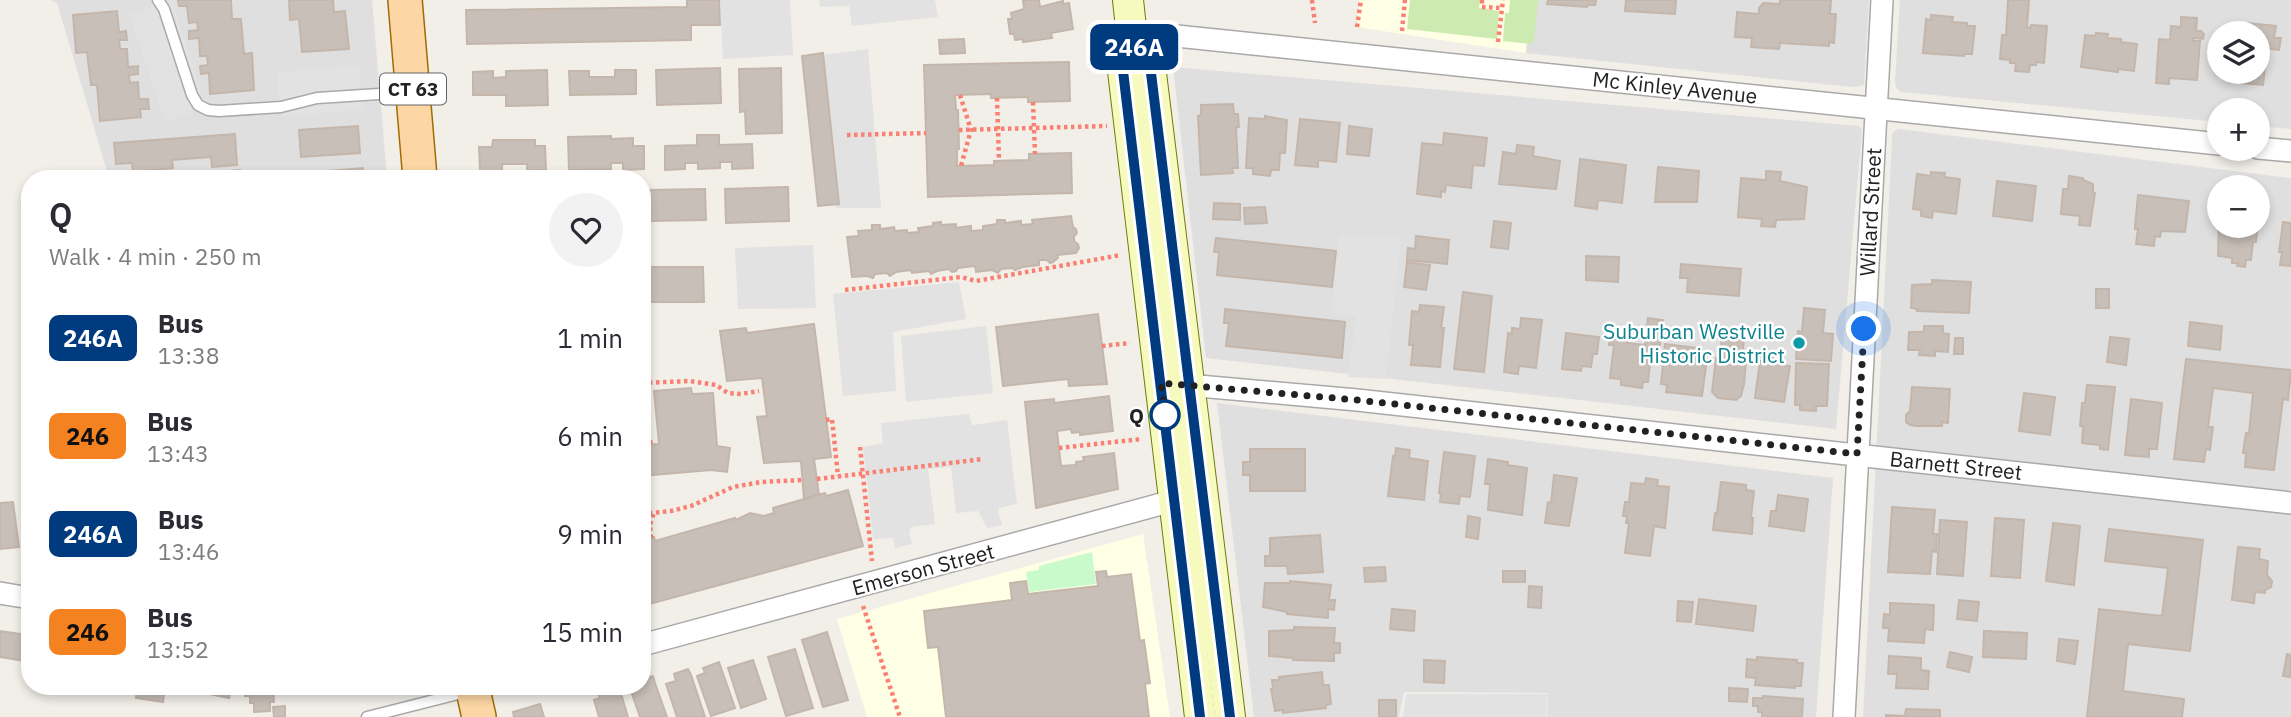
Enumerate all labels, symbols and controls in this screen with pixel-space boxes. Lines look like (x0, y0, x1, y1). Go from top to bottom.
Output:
map controls (2207, 21, 2270, 238)
button: layers (2207, 21, 2270, 84)
line badge: 246A (1085, 24, 1183, 70)
text: 246A (1104, 31, 1164, 63)
street label: Mc Kinley Avenue (1591, 64, 1759, 110)
road number: CT 63 (380, 74, 446, 104)
button: + (2207, 98, 2270, 161)
street label: Willard Street (1853, 147, 1887, 277)
button: − (2207, 175, 2270, 238)
text: Q (49, 193, 73, 236)
button: heart (549, 193, 623, 267)
text: Walk · 4 min · 250 m (49, 241, 262, 271)
text: Bus (158, 306, 204, 340)
your location (1846, 311, 1881, 346)
place label: Suburban Westville Historic District (1603, 317, 1785, 369)
text: 1 min (557, 321, 623, 355)
text: 246A (63, 322, 123, 354)
marker: Suburban Westville Historic District (1791, 335, 1807, 351)
text: 13:38 (158, 340, 220, 370)
marker: Q (1150, 400, 1180, 430)
place label: Q (1129, 401, 1144, 429)
text: Bus (147, 404, 193, 438)
text: 6 min (557, 419, 623, 453)
text: 246 (66, 420, 109, 452)
text: 13:43 (147, 438, 209, 468)
street label: Barnett Street (1888, 444, 2024, 486)
text: Bus (158, 502, 204, 536)
text: 9 min (557, 517, 623, 551)
text: 246A (63, 518, 123, 550)
text: 13:46 (158, 536, 220, 566)
street label: Emerson Street (849, 537, 997, 601)
text: Bus (147, 600, 193, 634)
text: 15 min (542, 615, 623, 649)
text: 246 (66, 616, 109, 648)
text: 13:52 (147, 634, 209, 664)

